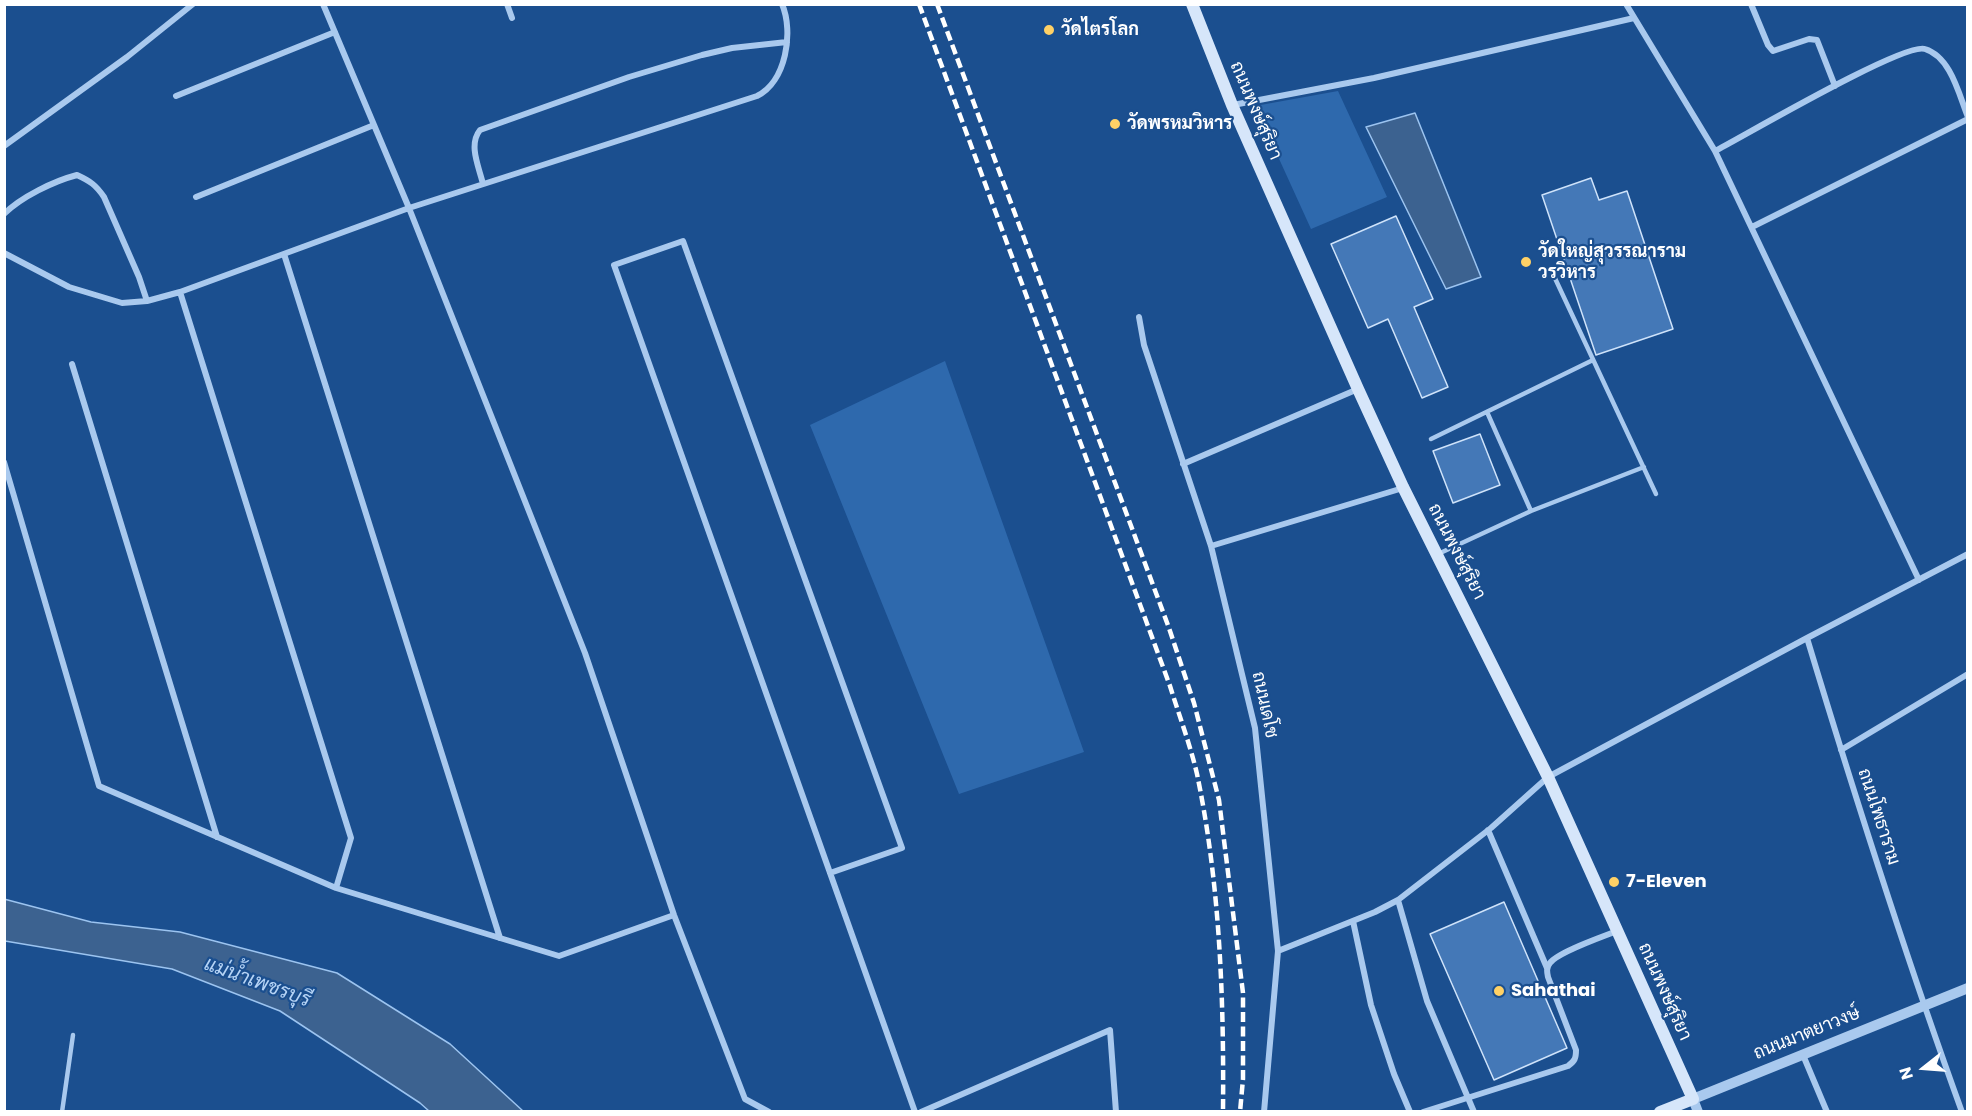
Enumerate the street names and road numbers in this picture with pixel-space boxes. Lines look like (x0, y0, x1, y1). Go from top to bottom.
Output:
street label: ถนนพงษ์สุริยา (1225, 59, 1285, 163)
street label: ถนนพงษ์สุริยา (1423, 500, 1489, 604)
street label: ถนนเดโช (1246, 670, 1282, 740)
street label: ถนนโพธาราม (1852, 766, 1904, 868)
street label: ถนนพงษ์สุริยา (1633, 940, 1695, 1044)
street label: ถนนมาตยาวงษ์ (1751, 1003, 1863, 1065)

